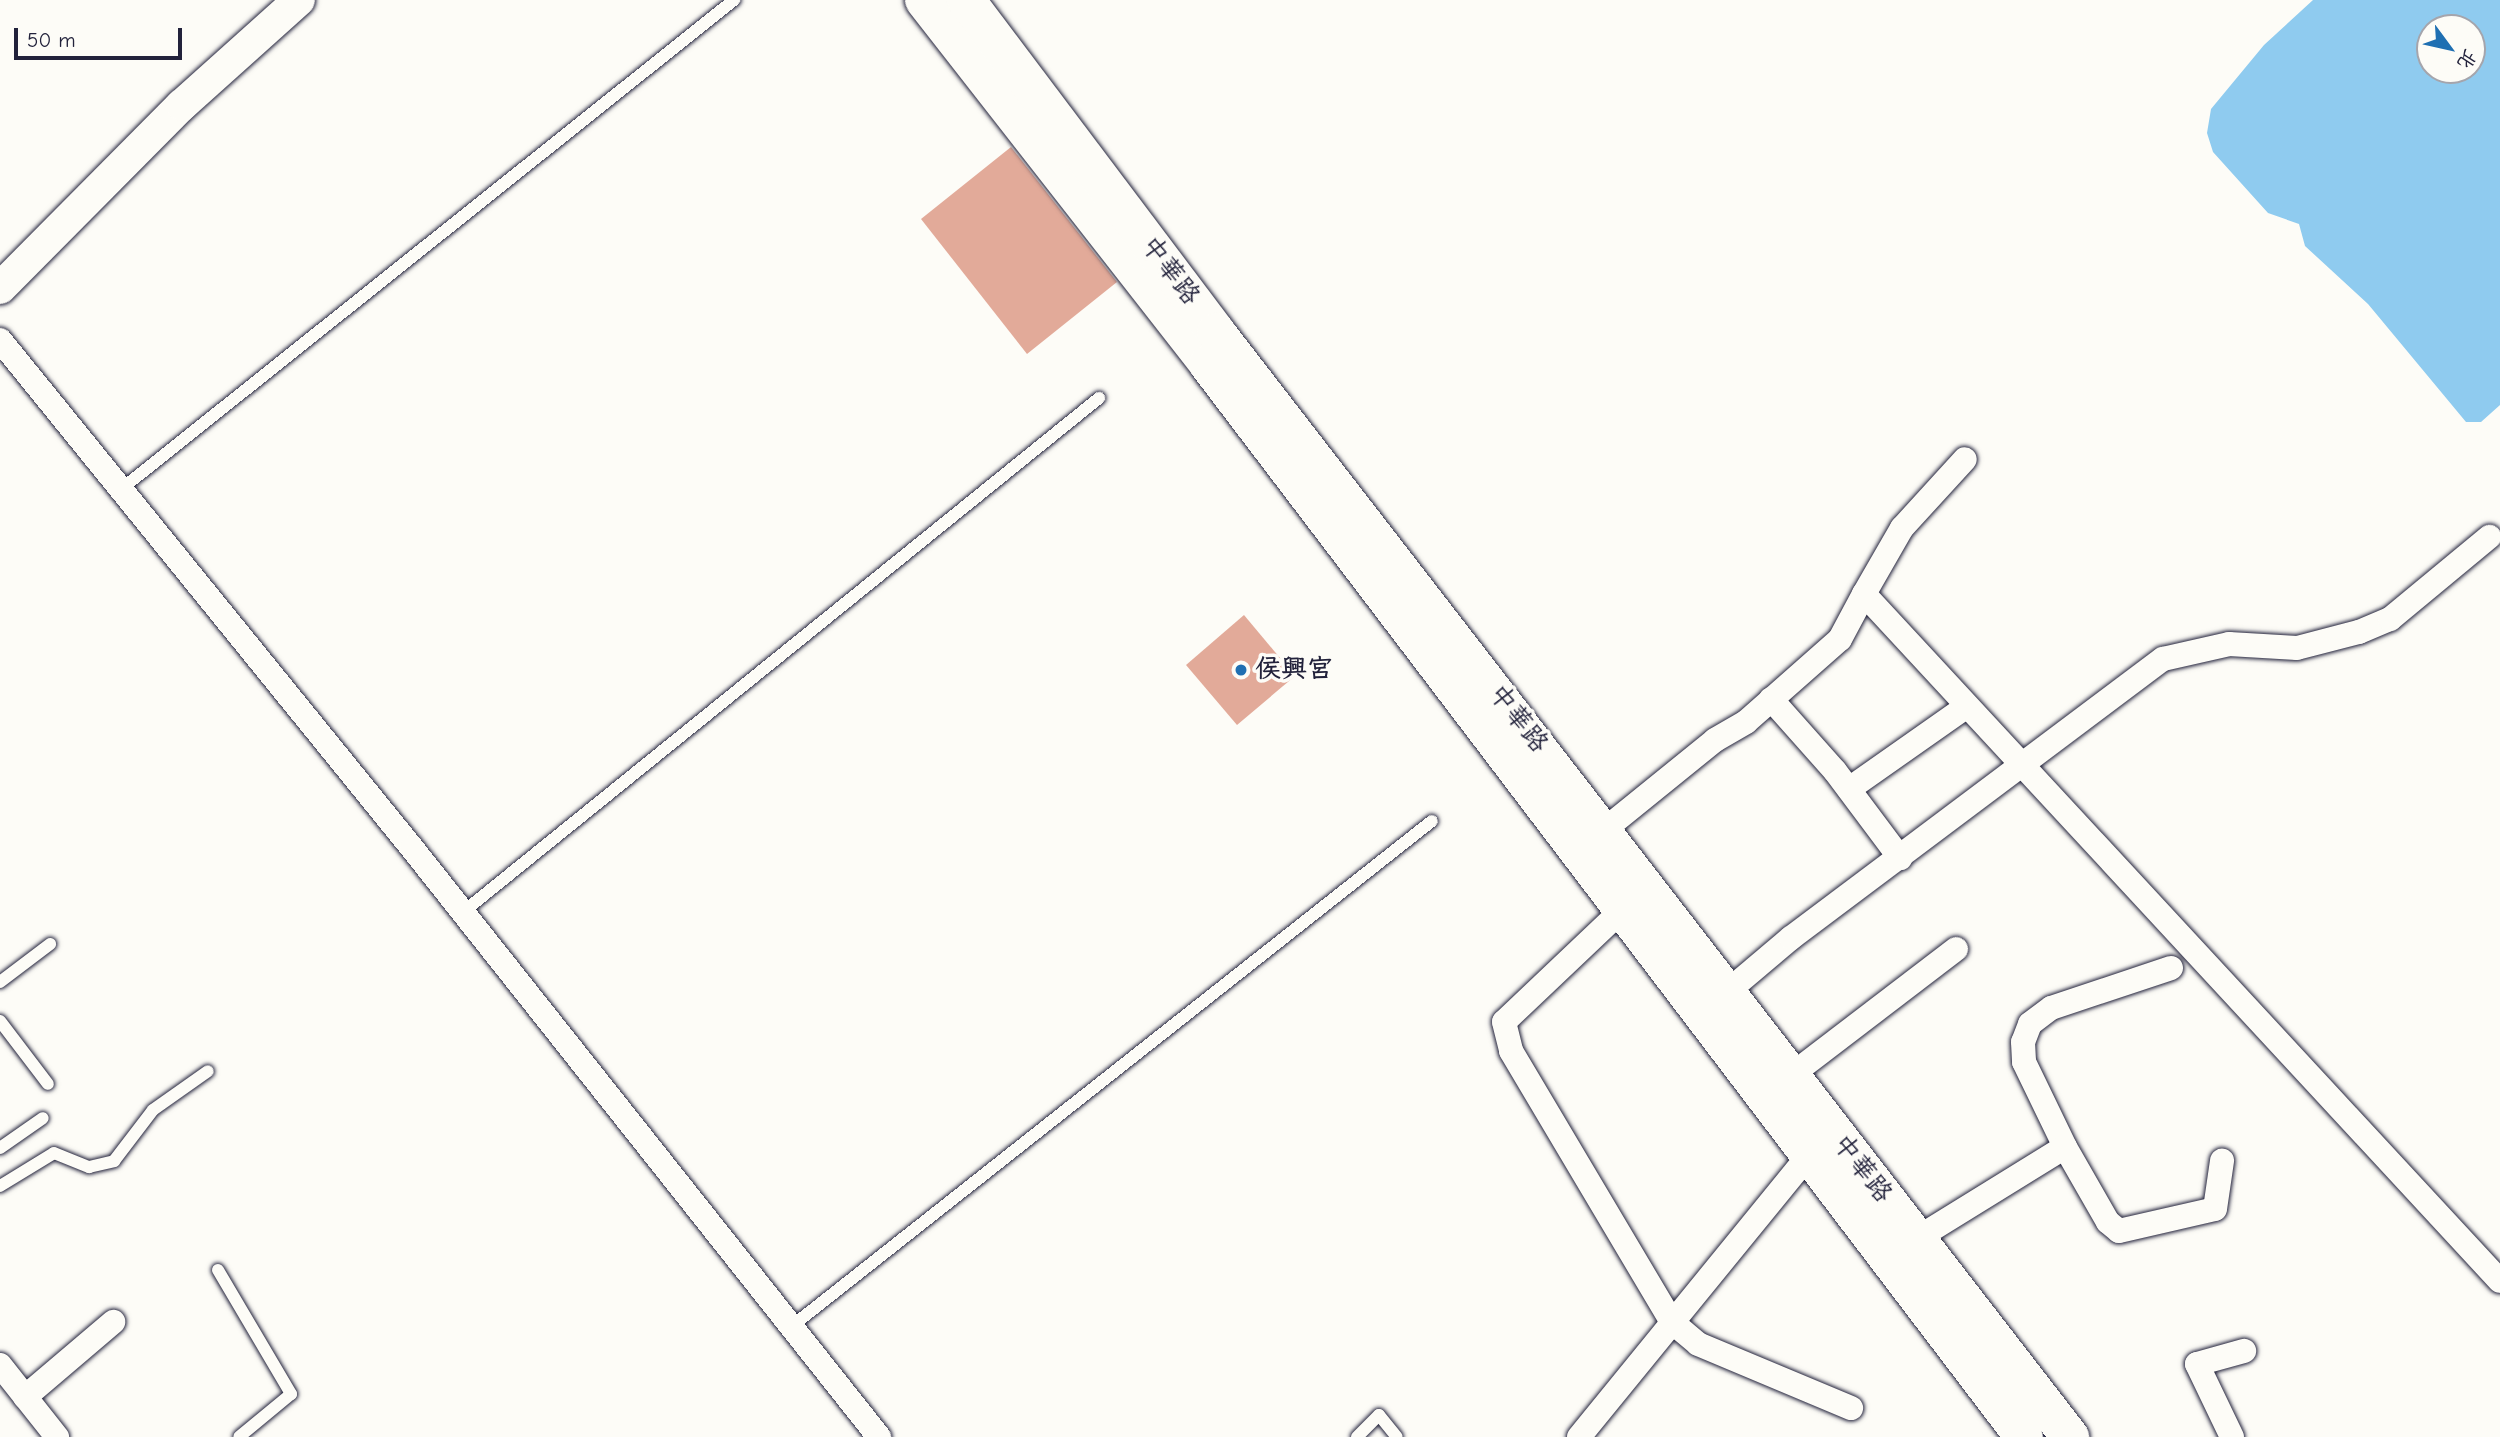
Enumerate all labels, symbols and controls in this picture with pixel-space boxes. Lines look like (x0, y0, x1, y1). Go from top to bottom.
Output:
scale bar (18, 14, 186, 58)
north arrow (2416, 14, 2486, 84)
text: 50 m (27, 28, 76, 52)
text: 北 (2453, 45, 2481, 73)
street label: 中華路 (1134, 230, 1206, 312)
place label: 侯興宮 (1255, 654, 1333, 686)
marker: 侯興宮 (1233, 662, 1249, 678)
street label: 中華路 (1482, 679, 1554, 759)
street label: 中華路 (1826, 1129, 1898, 1209)

